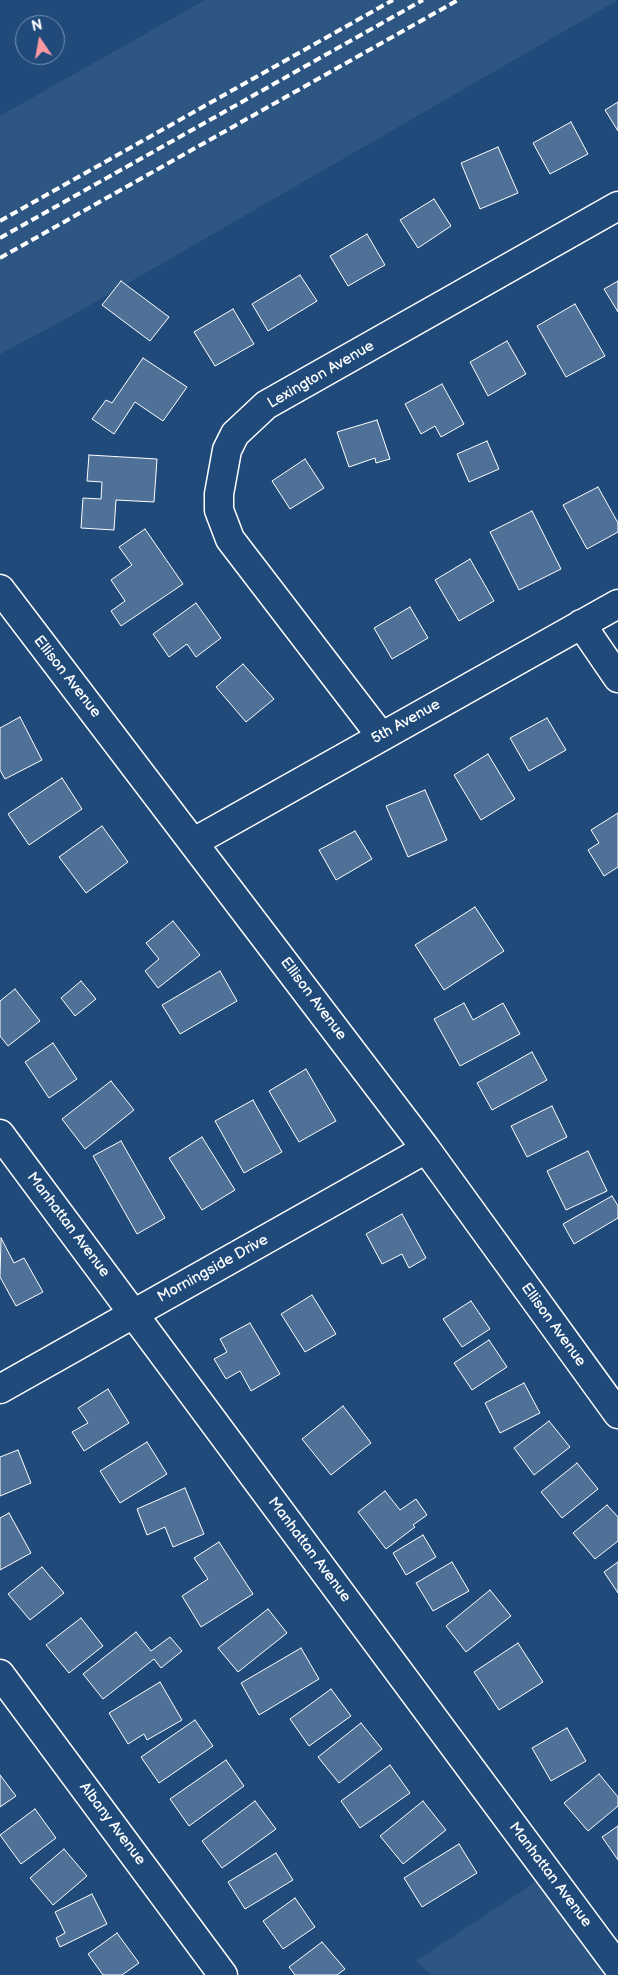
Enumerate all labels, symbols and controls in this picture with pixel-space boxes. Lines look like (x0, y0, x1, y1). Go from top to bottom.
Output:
north arrow (15, 15, 65, 65)
text: N (30, 16, 44, 35)
street label: Lexington Avenue (265, 337, 377, 413)
street label: Ellison Avenue (29, 632, 105, 722)
street label: 5th Avenue (368, 696, 444, 748)
street label: Ellison Avenue (276, 954, 350, 1044)
street label: Manhattan Avenue (23, 1169, 113, 1281)
street label: Morningside Drive (155, 1231, 271, 1307)
street label: Ellison Avenue (517, 1280, 589, 1370)
street label: Manhattan Avenue (264, 1494, 354, 1606)
street label: Albany Avenue (75, 1779, 149, 1869)
street label: Manhattan Avenue (505, 1819, 595, 1931)

